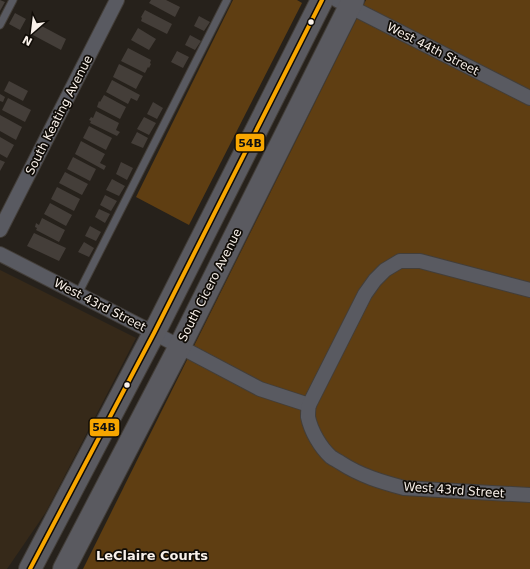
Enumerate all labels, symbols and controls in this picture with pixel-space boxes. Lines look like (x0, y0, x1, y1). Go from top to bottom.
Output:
north arrow (12, 12, 52, 52)
unlabelled marker (306, 17, 316, 27)
street label: West 44th Street (385, 20, 482, 78)
text: N (20, 32, 35, 48)
street label: South Keating Avenue (23, 53, 95, 177)
line badge: 54B (235, 133, 265, 152)
text: 54B (238, 137, 262, 150)
street label: South Cicero Avenue (175, 226, 245, 344)
street label: West 43rd Street (52, 276, 149, 334)
unlabelled marker (122, 380, 132, 390)
line badge: 54B (89, 418, 120, 437)
text: 54B (92, 421, 116, 434)
street label: West 43rd Street (403, 479, 505, 501)
district label: LeClaire Courts (96, 548, 208, 563)

